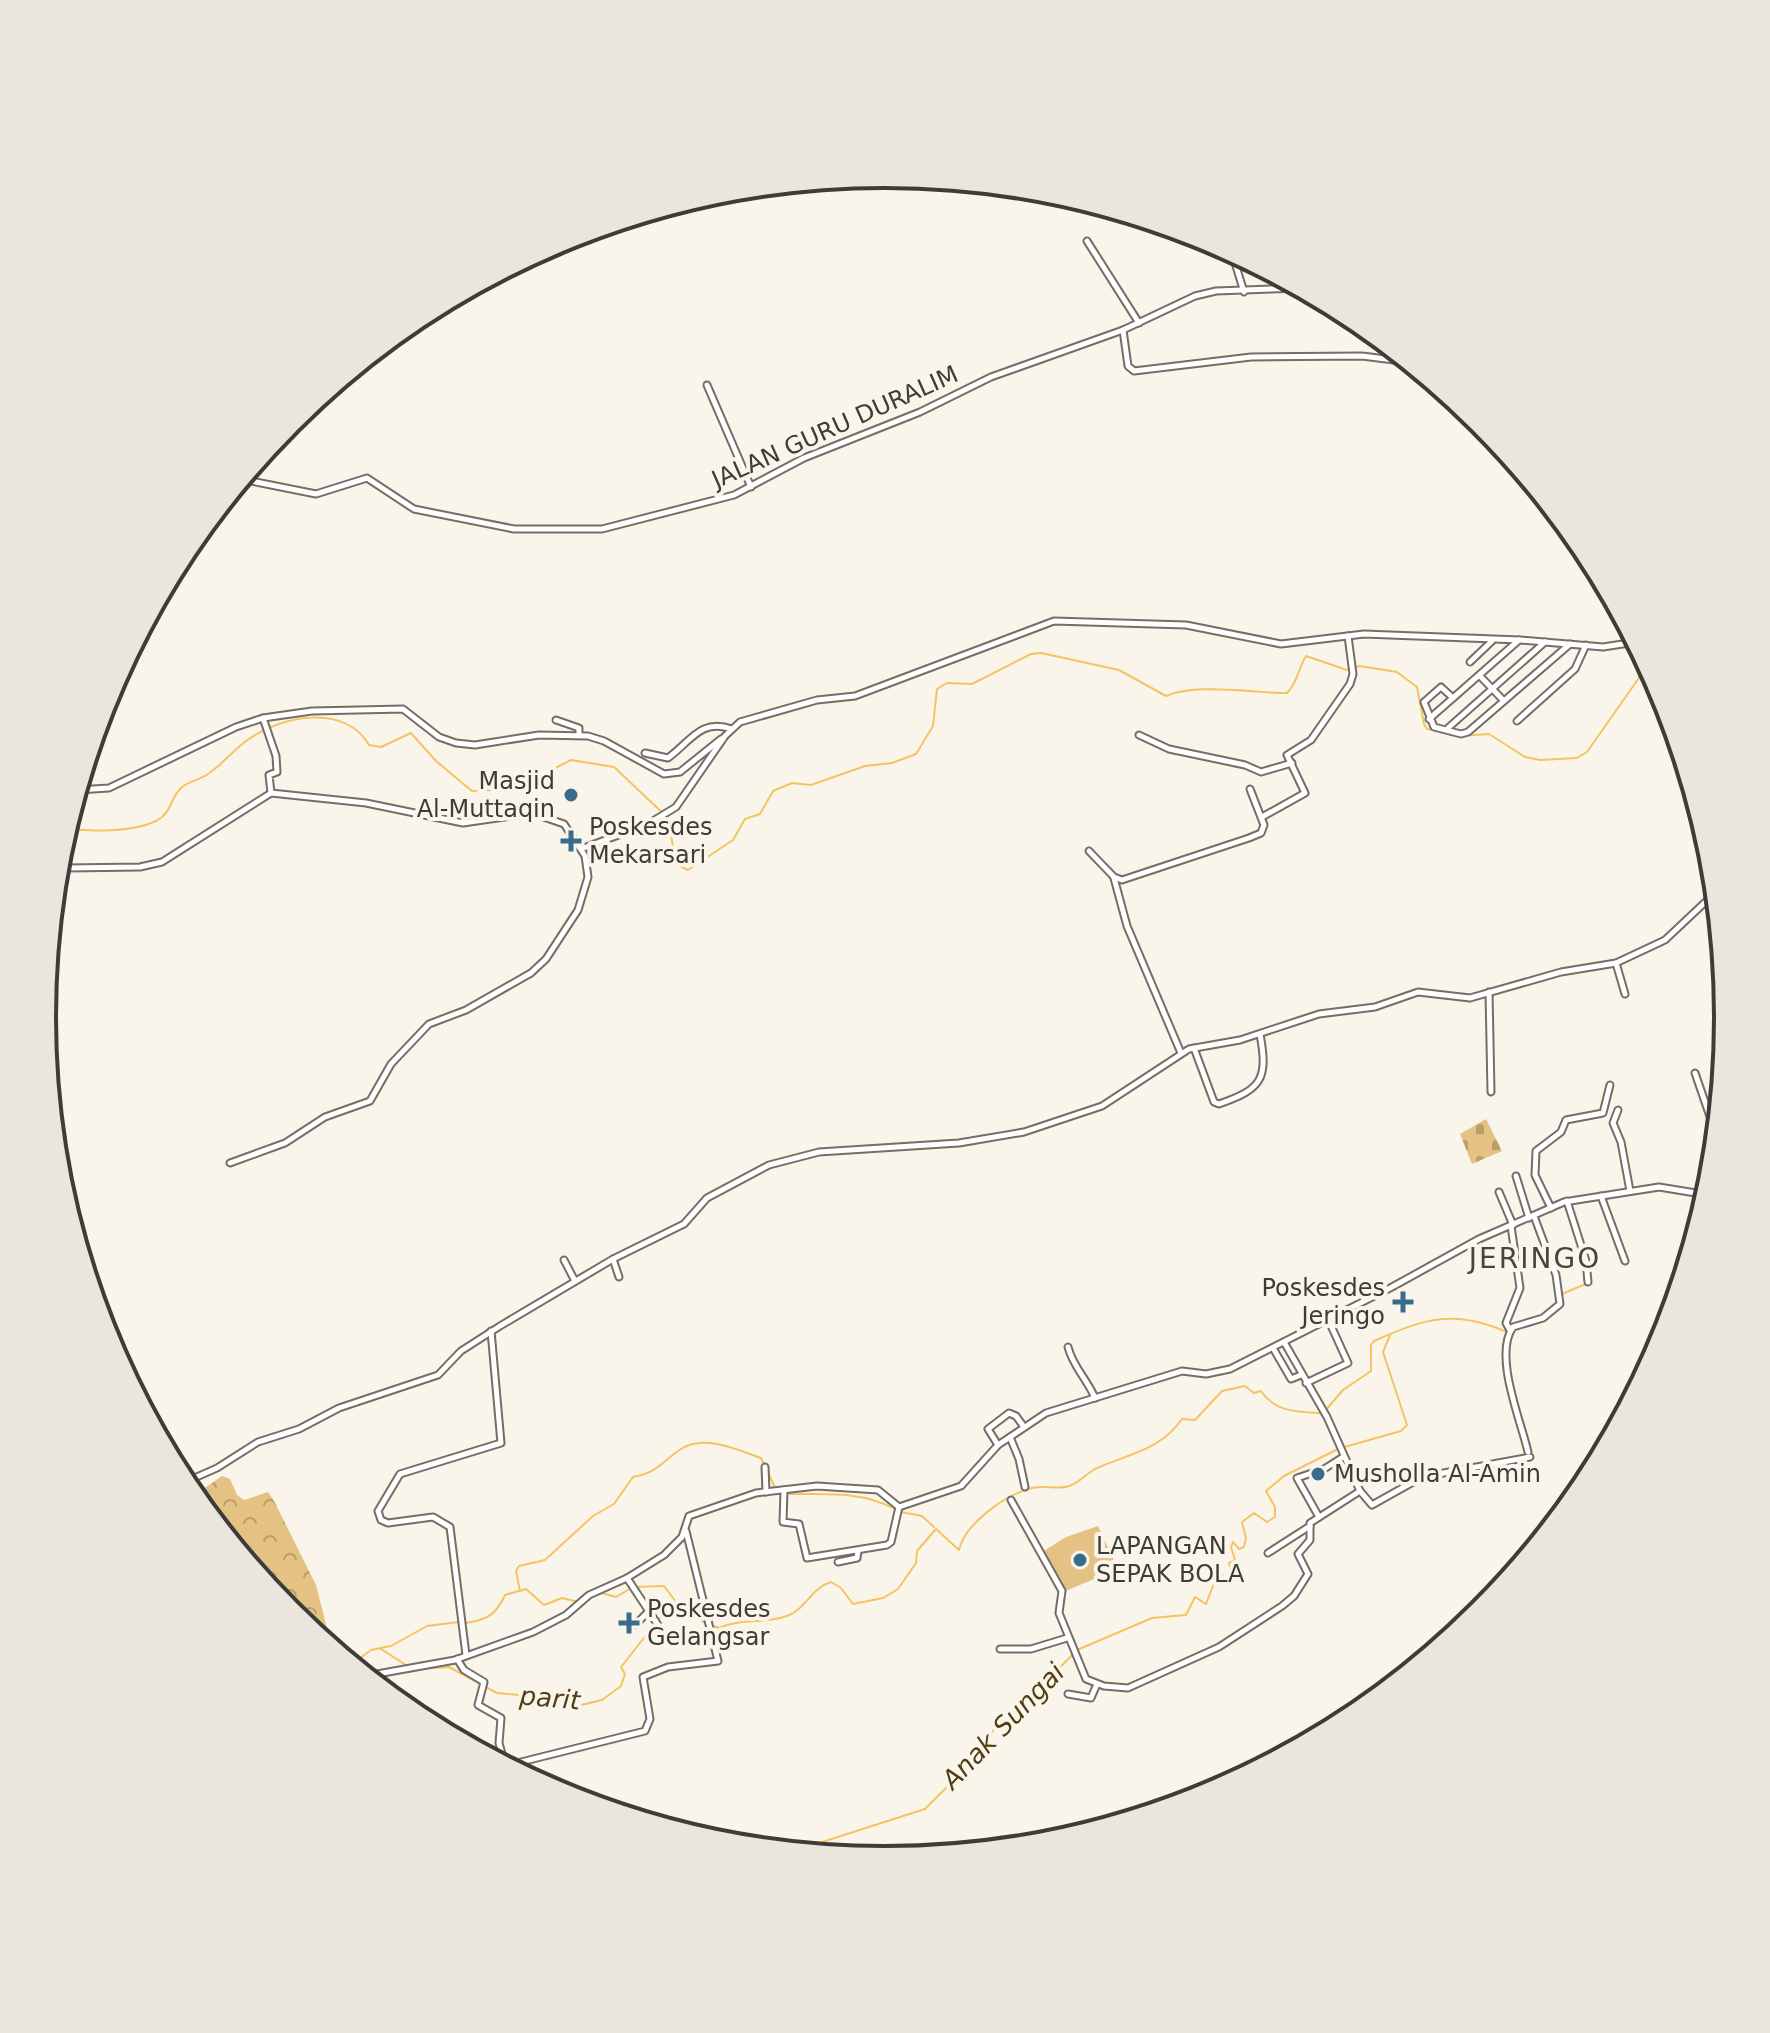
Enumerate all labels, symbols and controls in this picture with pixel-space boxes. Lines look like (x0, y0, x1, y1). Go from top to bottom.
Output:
street label: JALAN GURU DURALIM (706, 360, 962, 495)
place label: Masjid Al-Muttaqin (417, 767, 555, 823)
marker: Masjid Al-Muttaqin (562, 786, 580, 804)
place label: Poskesdes Mekarsari (589, 813, 713, 869)
marker: Poskesdes Mekarsari (560, 830, 582, 852)
district label: JERINGO (1467, 1242, 1601, 1275)
place label: Poskesdes Jeringo (1261, 1274, 1385, 1330)
marker: Poskesdes Jeringo (1392, 1291, 1414, 1313)
place label: Musholla Al-Amin (1334, 1460, 1541, 1488)
marker: Musholla Al-Amin (1309, 1465, 1327, 1483)
place label: LAPANGAN SEPAK BOLA (1096, 1532, 1245, 1588)
marker: LAPANGAN SEPAK BOLA (1071, 1551, 1089, 1569)
place label: Poskesdes Gelangsar (647, 1595, 771, 1651)
marker: Poskesdes Gelangsar (618, 1612, 640, 1634)
water label: Anak Sungai (934, 1657, 1071, 1796)
water label: parit (518, 1680, 582, 1716)

